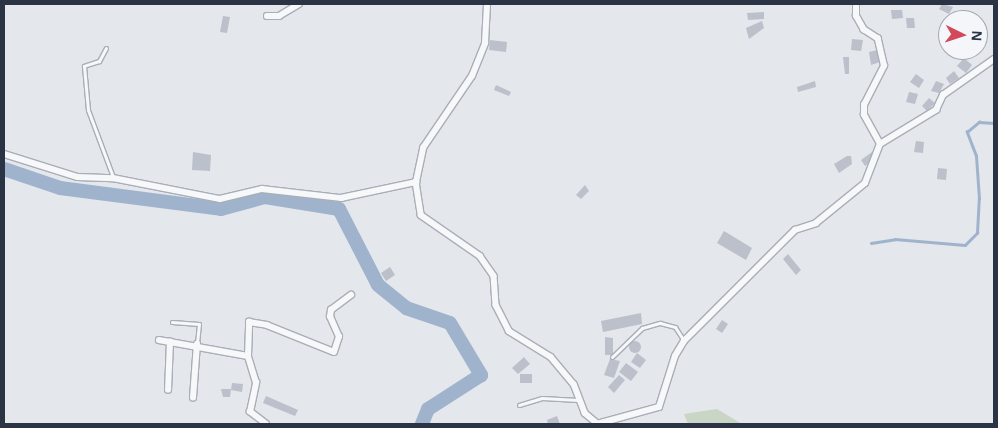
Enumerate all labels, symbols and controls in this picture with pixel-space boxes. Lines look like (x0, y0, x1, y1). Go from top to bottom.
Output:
north arrow (938, 10, 988, 60)
text: N (969, 30, 985, 42)

